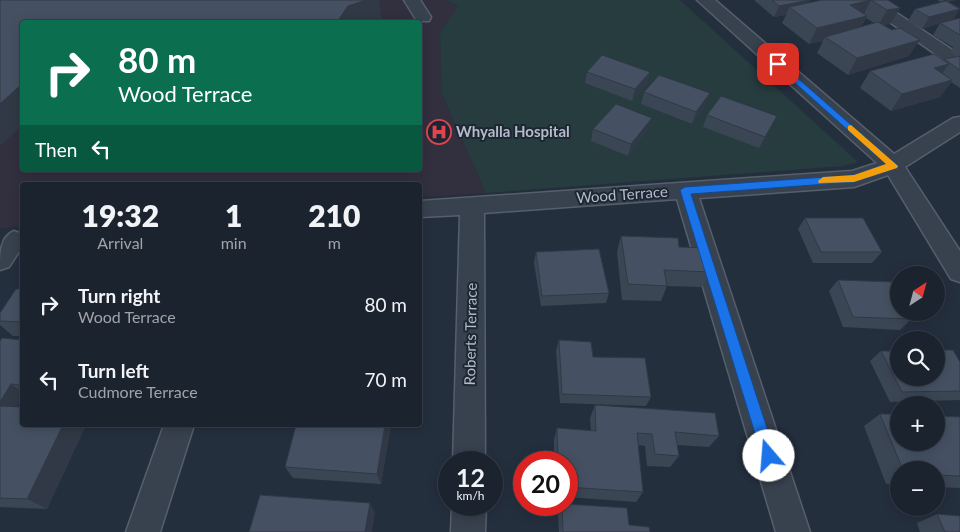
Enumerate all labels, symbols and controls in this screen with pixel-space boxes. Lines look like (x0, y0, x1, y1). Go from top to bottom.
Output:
text: 80 m (118, 38, 196, 80)
icon: right (35, 40, 100, 105)
pin (757, 43, 799, 85)
icon: arrive (764, 50, 792, 78)
text: Wood Terrace (118, 80, 252, 107)
hospital icon: Whyalla Hospital (426, 119, 452, 145)
place label: Whyalla Hospital (456, 122, 570, 140)
icon: left (87, 135, 115, 163)
text: Then (35, 138, 77, 161)
street label: Wood Terrace (576, 182, 668, 206)
text: 19:32 (82, 197, 159, 233)
text: 1 (225, 197, 242, 233)
text: 210 (308, 197, 360, 233)
text: Arrival (97, 233, 143, 252)
text: min (221, 233, 247, 252)
text: m (328, 233, 341, 252)
north arrow (890, 266, 945, 321)
map controls (890, 266, 945, 516)
street label: Roberts Terrace (460, 282, 480, 385)
text: Turn right (78, 284, 160, 307)
icon: right (35, 291, 63, 319)
text: 80 m (364, 293, 407, 316)
text: Wood Terrace (78, 307, 176, 326)
button: search (890, 331, 945, 386)
text: Turn left (78, 359, 149, 382)
icon: left (35, 366, 63, 394)
text: 70 m (364, 368, 407, 391)
text: Cudmore Terrace (78, 382, 198, 401)
button: + (890, 396, 945, 451)
position arrow (742, 429, 794, 481)
speed limit sign: 20 (513, 451, 578, 516)
button: − (890, 461, 945, 516)
text: 12 (456, 462, 485, 492)
text: km/h (456, 488, 485, 503)

